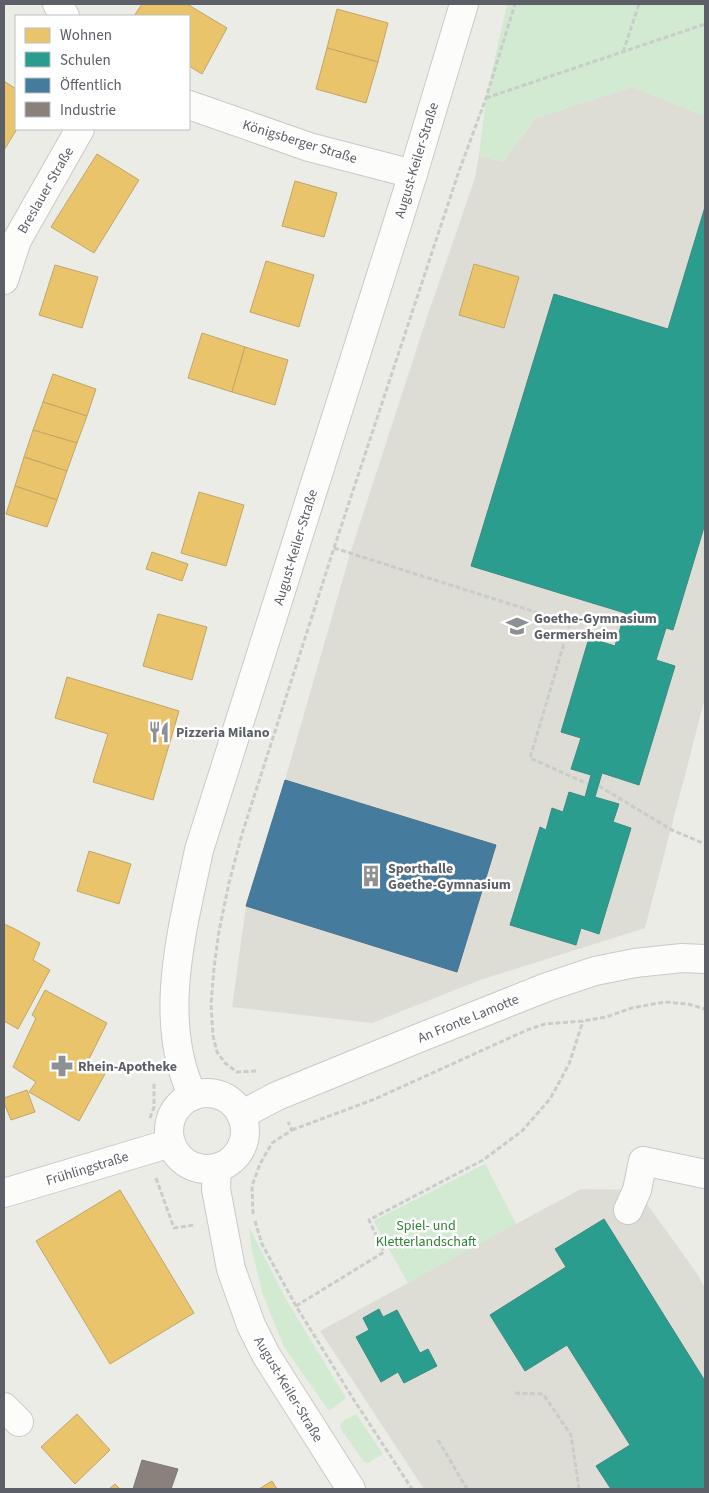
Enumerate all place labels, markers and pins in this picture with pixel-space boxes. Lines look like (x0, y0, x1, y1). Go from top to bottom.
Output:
place label: Goethe-Gymnasium Germersheim (534, 609, 657, 645)
school or university icon: Goethe-Gymnasium Germersheim (504, 613, 530, 639)
restaurant icon: Pizzeria Milano (146, 719, 172, 745)
place label: Pizzeria Milano (176, 723, 270, 743)
place label: Sporthalle Goethe-Gymnasium (388, 859, 511, 895)
building icon: Sporthalle Goethe-Gymnasium (358, 863, 384, 889)
pharmacy icon: Rhein-Apotheke (49, 1053, 75, 1079)
place label: Rhein-Apotheke (78, 1057, 177, 1077)

